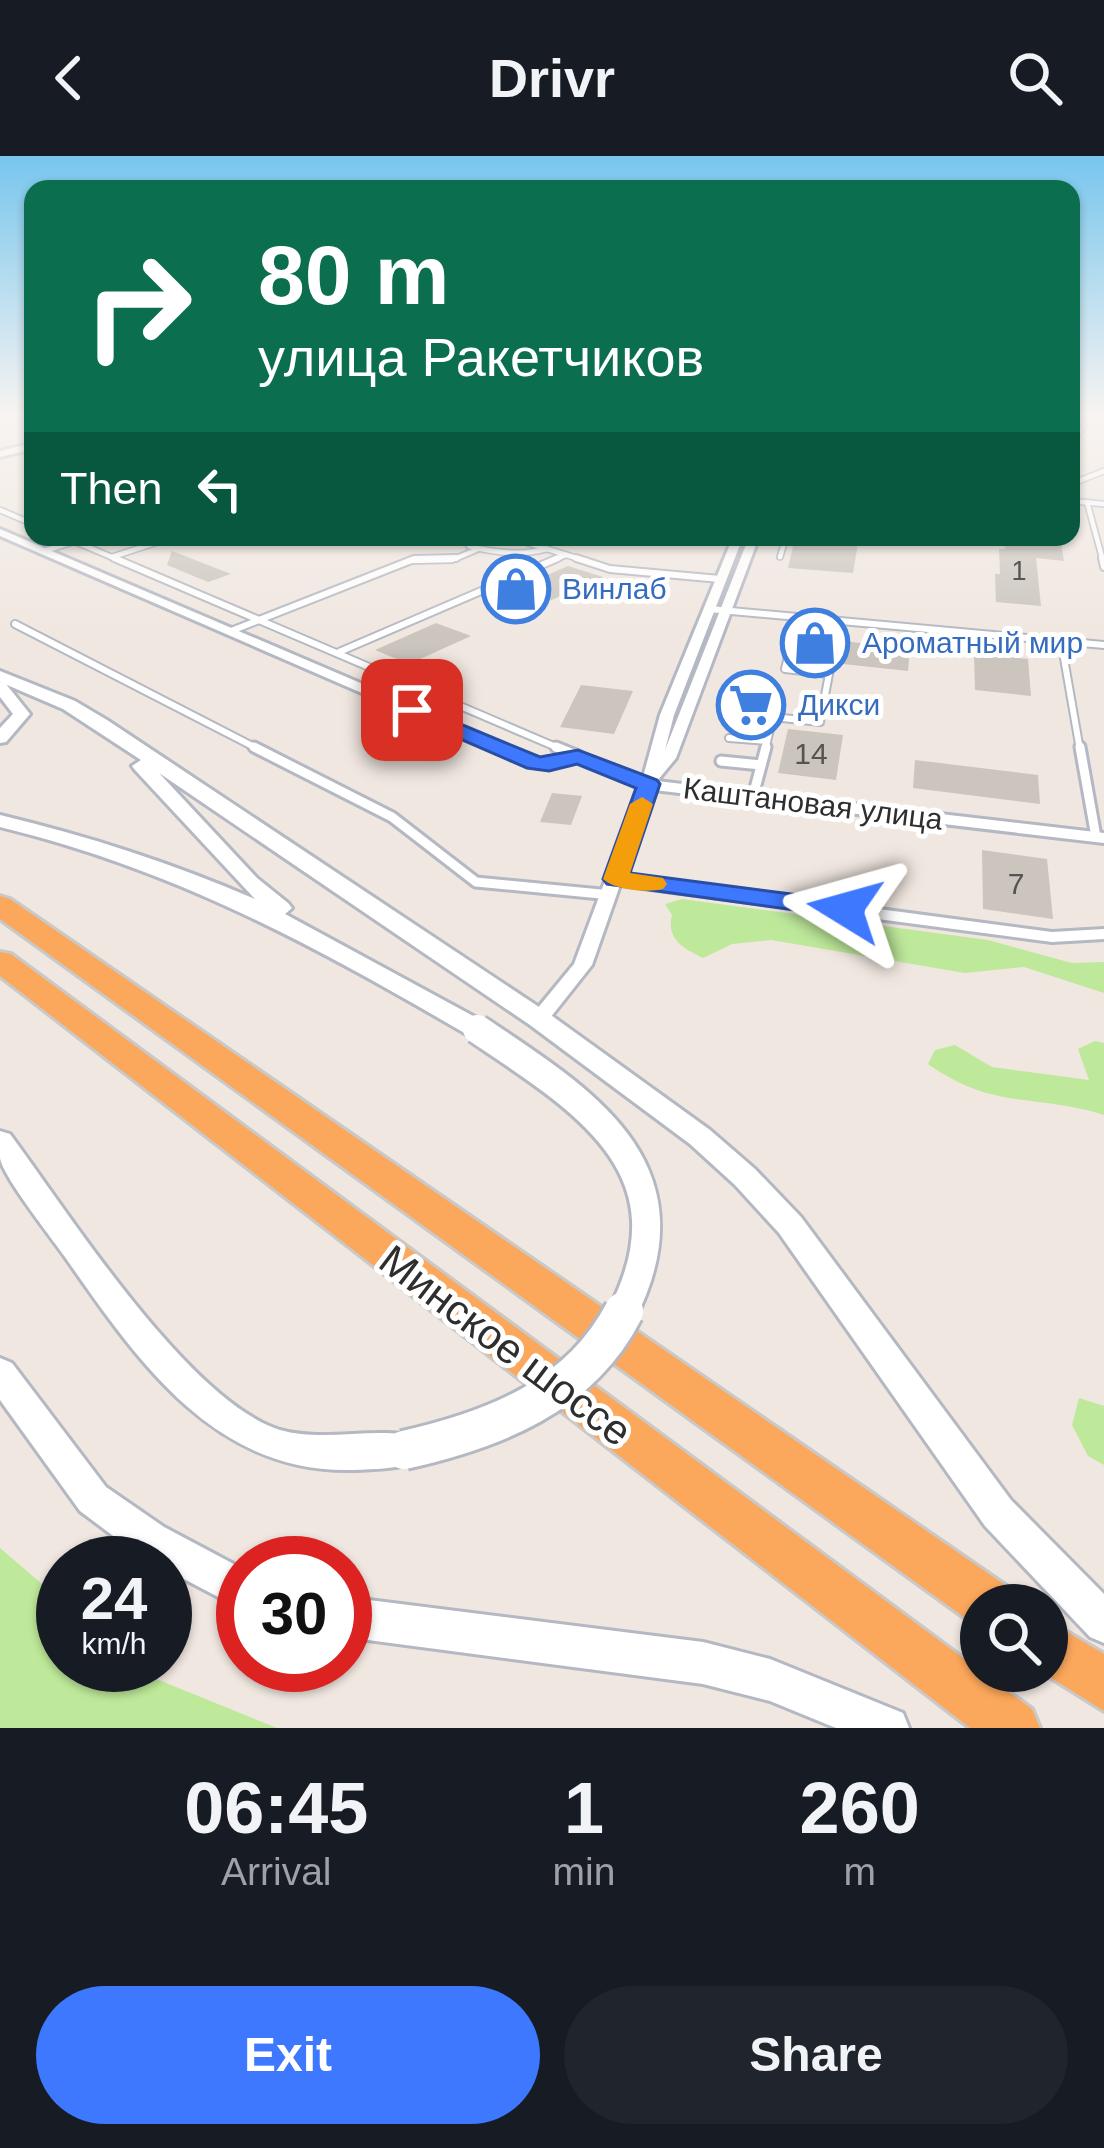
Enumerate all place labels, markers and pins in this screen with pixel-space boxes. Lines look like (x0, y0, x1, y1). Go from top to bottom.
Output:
shop icon: Винлаб (481, 554, 551, 624)
place label: Винлаб (562, 572, 667, 605)
shop icon: Ароматный мир (780, 608, 850, 678)
place label: Ароматный мир (862, 626, 1083, 659)
pin (361, 659, 463, 761)
supermarket icon: Дикси (716, 670, 786, 740)
place label: Дикси (798, 688, 880, 721)

